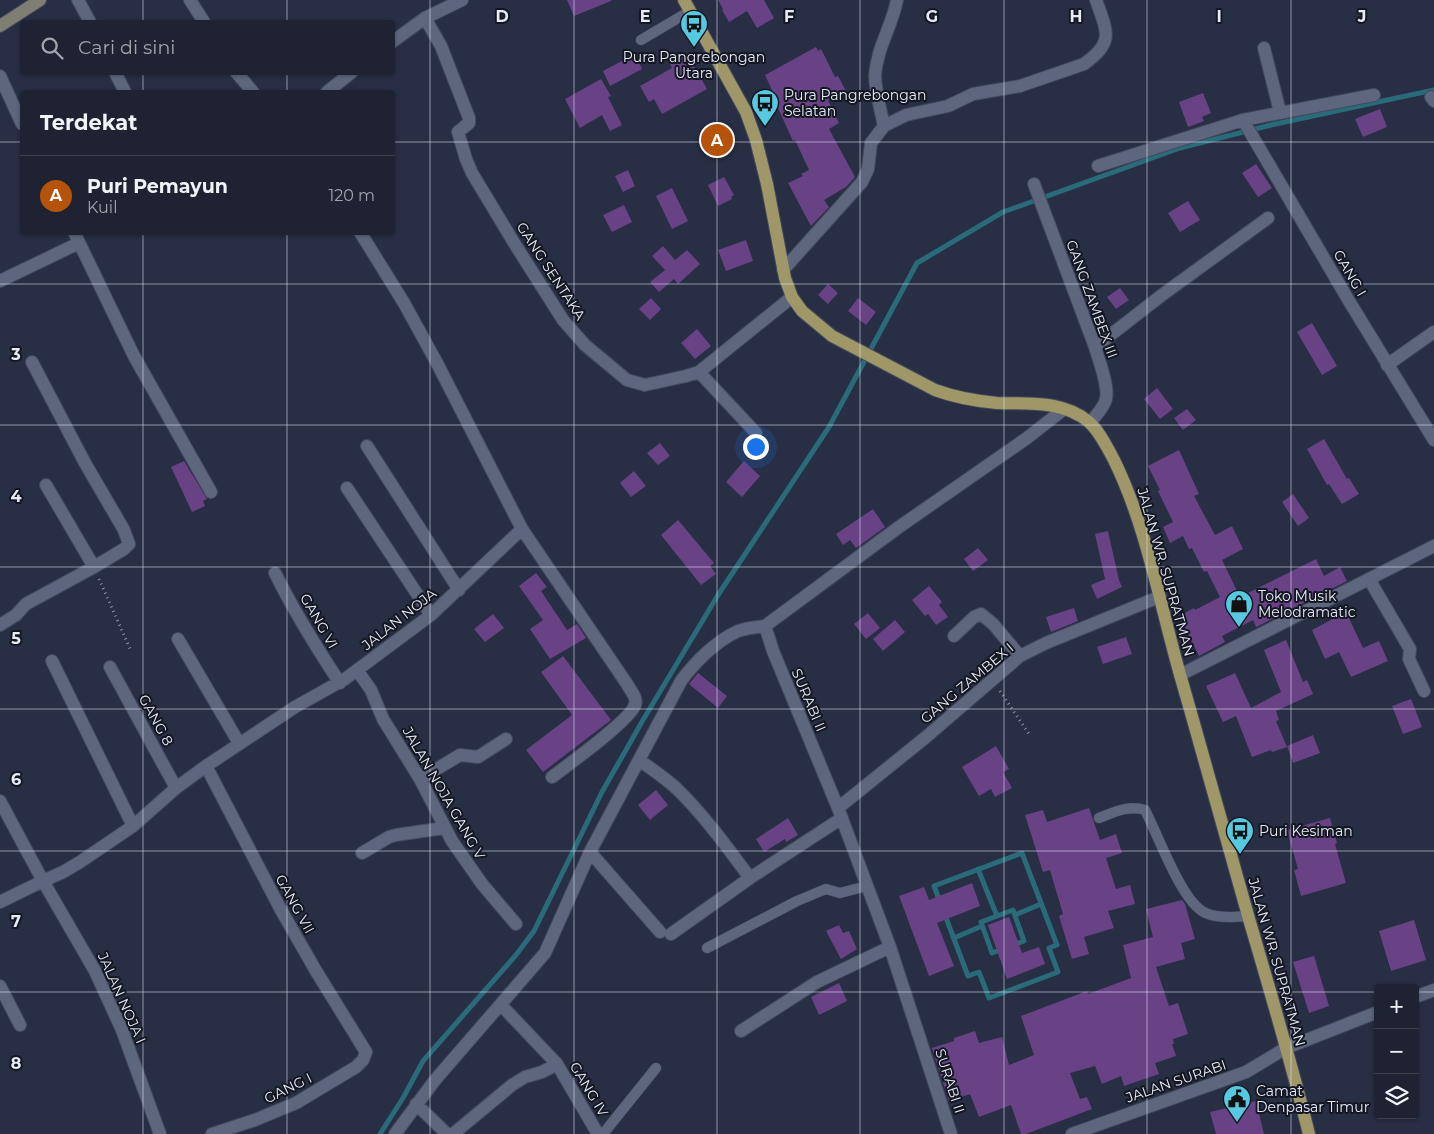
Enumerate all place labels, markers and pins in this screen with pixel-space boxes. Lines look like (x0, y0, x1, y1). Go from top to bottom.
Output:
bus stop icon: Pura Pangrebongan Utara (679, 9, 709, 48)
place label: Pura Pangrebongan Utara (623, 48, 765, 82)
place label: Pura Pangrebongan Selatan (784, 86, 927, 120)
bus stop icon: Pura Pangrebongan Selatan (750, 88, 780, 127)
pin: A (701, 121, 733, 159)
place label: Toko Musik Melodramatic (1258, 587, 1356, 621)
shop icon: Toko Musik Melodramatic (1224, 589, 1254, 628)
bus stop icon: Puri Kesiman (1225, 816, 1255, 855)
place label: Puri Kesiman (1259, 822, 1353, 840)
place label: Camat Denpasar Timur (1256, 1082, 1370, 1116)
public building icon: Camat Denpasar Timur (1222, 1084, 1252, 1123)

